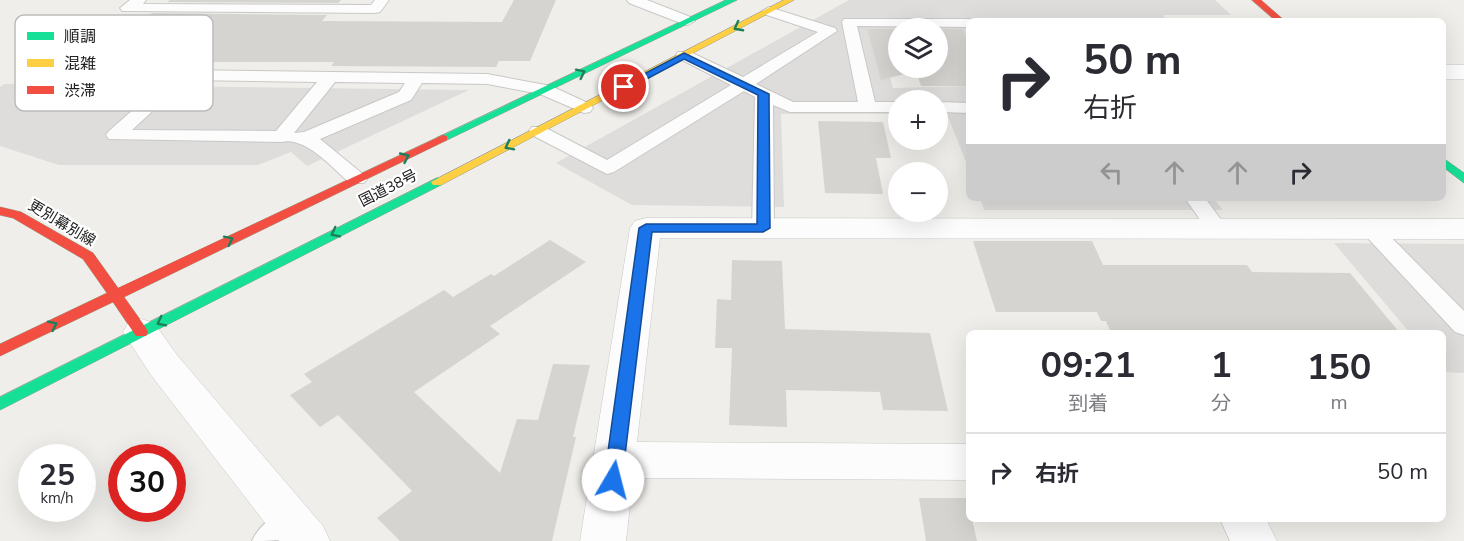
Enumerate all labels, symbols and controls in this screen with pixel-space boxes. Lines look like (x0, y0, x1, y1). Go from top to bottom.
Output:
legend (15, 15, 213, 111)
map controls (888, 18, 948, 222)
button: layers (888, 18, 948, 78)
one-way arrow (734, 20, 745, 31)
text: 順調 (64, 26, 96, 48)
text: 50 m (1083, 32, 1182, 89)
icon: right (984, 42, 1062, 120)
text: 混雑 (64, 53, 96, 75)
pin (598, 61, 649, 112)
one-way arrow (574, 68, 585, 80)
icon: arrive (607, 70, 640, 103)
text: 渋滞 (64, 80, 96, 102)
button: + (888, 90, 948, 150)
text: 右折 (1083, 90, 1137, 127)
one-way arrow (504, 138, 515, 150)
one-way arrow (398, 152, 409, 164)
icon: left (1095, 156, 1128, 189)
icon: ahead (1158, 156, 1191, 189)
icon: ahead (1221, 156, 1254, 189)
icon: right (1284, 156, 1317, 189)
button: − (888, 162, 948, 222)
street label: 国道38号 (355, 165, 421, 211)
street label: 更別幕別線 (25, 195, 99, 251)
one-way arrow (330, 226, 341, 237)
one-way arrow (222, 236, 233, 248)
one-way arrow (156, 314, 167, 326)
one-way arrow (46, 320, 57, 332)
text: 09:21 (1041, 341, 1136, 390)
text: 1 (1210, 341, 1232, 390)
text: 150 (1307, 343, 1371, 392)
text: m (1330, 389, 1348, 416)
text: 到着 (1068, 390, 1108, 417)
text: 分 (1211, 390, 1231, 417)
speed limit sign: 30 (108, 444, 186, 522)
position arrow (581, 448, 645, 512)
text: 25 (39, 455, 75, 496)
icon: right (984, 456, 1017, 489)
text: 50 m (1377, 457, 1428, 487)
text: 右折 (1035, 459, 1079, 489)
text: km/h (40, 488, 74, 508)

